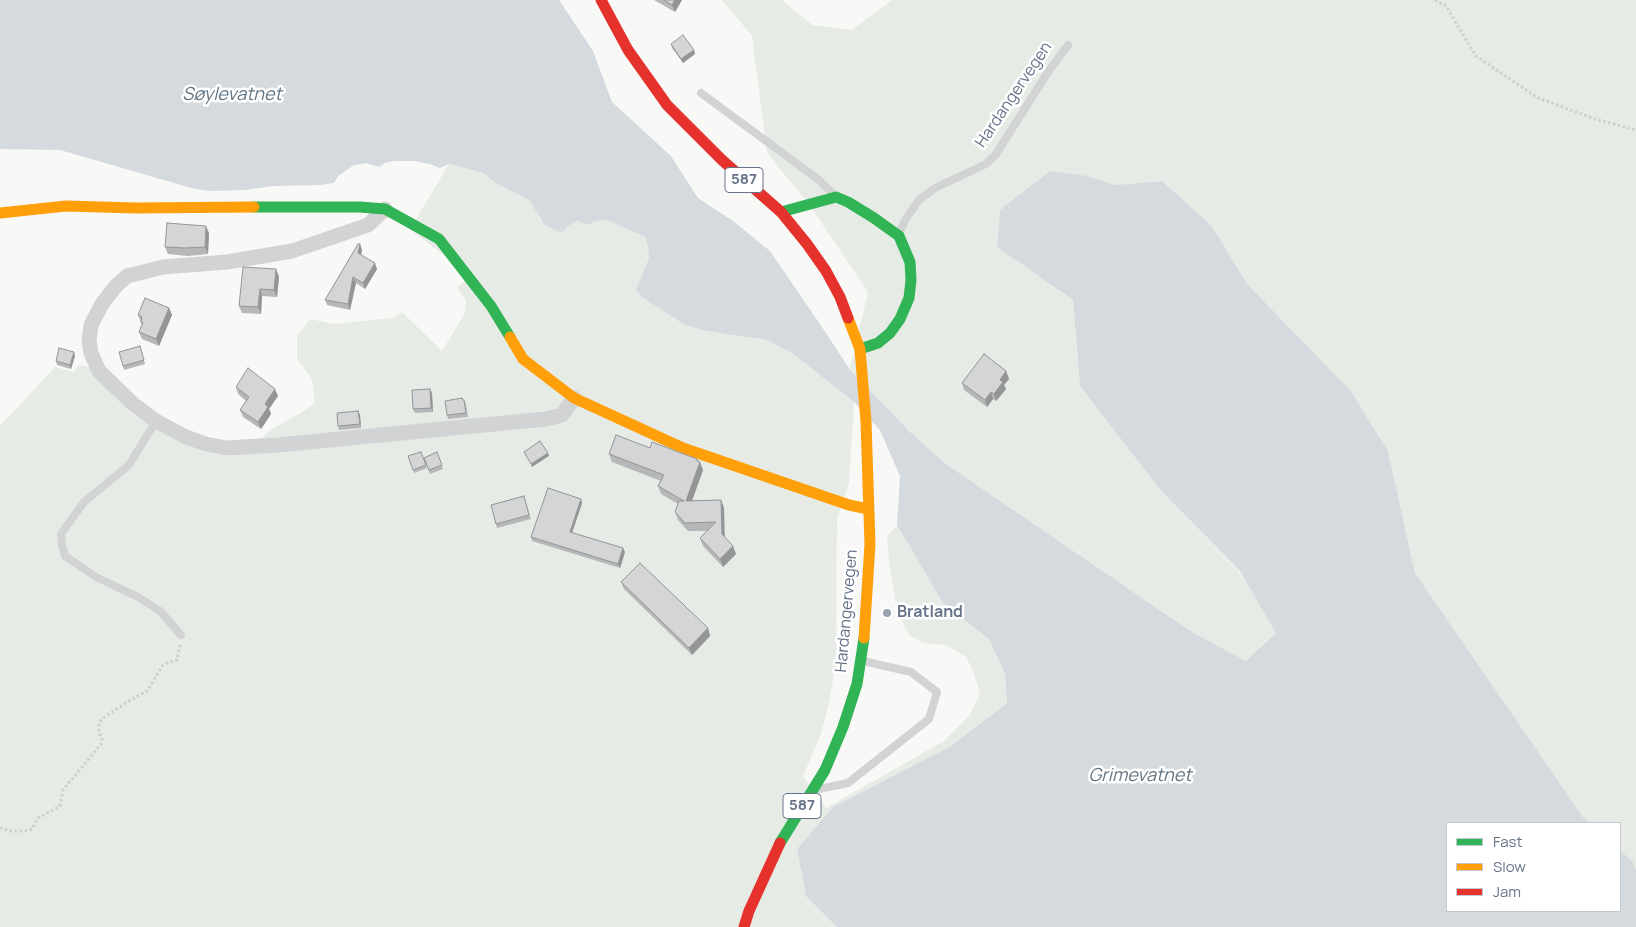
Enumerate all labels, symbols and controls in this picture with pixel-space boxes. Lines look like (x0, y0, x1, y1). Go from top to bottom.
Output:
street label: Hardangervegen (972, 39, 1056, 151)
water label: Søylevatnet (182, 84, 282, 106)
road number: 587 (725, 168, 763, 192)
street label: Hardangervegen (832, 549, 862, 673)
place label: Bratland (897, 603, 963, 623)
marker: Bratland (881, 607, 893, 619)
water label: Grimevatnet (1089, 765, 1191, 787)
road number: 587 (783, 794, 821, 818)
legend (1446, 822, 1621, 912)
text: Fast (1493, 831, 1522, 852)
text: Slow (1493, 856, 1526, 877)
text: Jam (1493, 881, 1521, 902)

